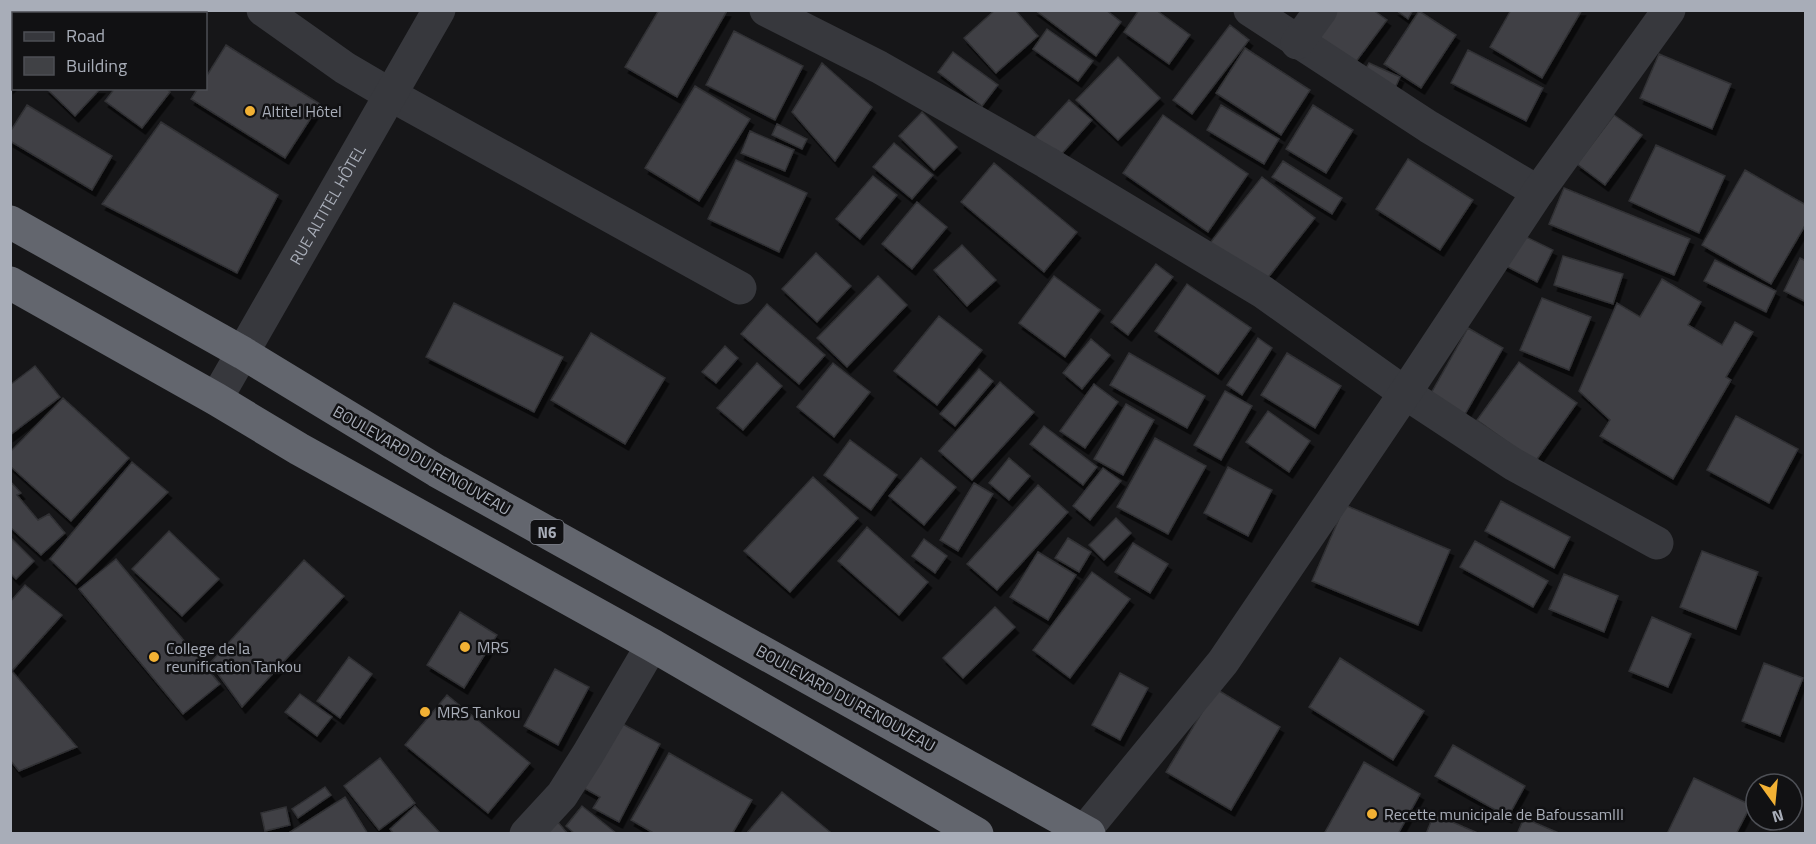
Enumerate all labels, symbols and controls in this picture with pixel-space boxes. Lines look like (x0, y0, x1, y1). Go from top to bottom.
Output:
legend (12, 12, 207, 90)
text: Road (66, 22, 105, 49)
text: Building (66, 52, 127, 79)
place label: Altitel Hôtel (262, 99, 342, 123)
marker: Altitel Hôtel (243, 104, 257, 118)
street label: RUE ALTITEL HÔTEL (283, 140, 372, 269)
street label: BOULEVARD DU RENOUVEAU (329, 399, 515, 521)
road number: N6 (530, 520, 564, 544)
place label: MRS (477, 635, 509, 659)
place label: College de la reunification Tankou (166, 636, 302, 678)
street label: BOULEVARD DU RENOUVEAU (752, 639, 940, 757)
marker: MRS (458, 640, 472, 654)
marker: College de la reunification Tankou (147, 650, 161, 664)
place label: MRS Tankou (437, 700, 521, 724)
marker: MRS Tankou (418, 705, 432, 719)
north arrow (1744, 772, 1804, 832)
place label: Recette municipale de BafoussamIII (1384, 802, 1624, 826)
text: N (1769, 803, 1786, 830)
marker: Recette municipale de BafoussamIII (1365, 807, 1379, 821)

